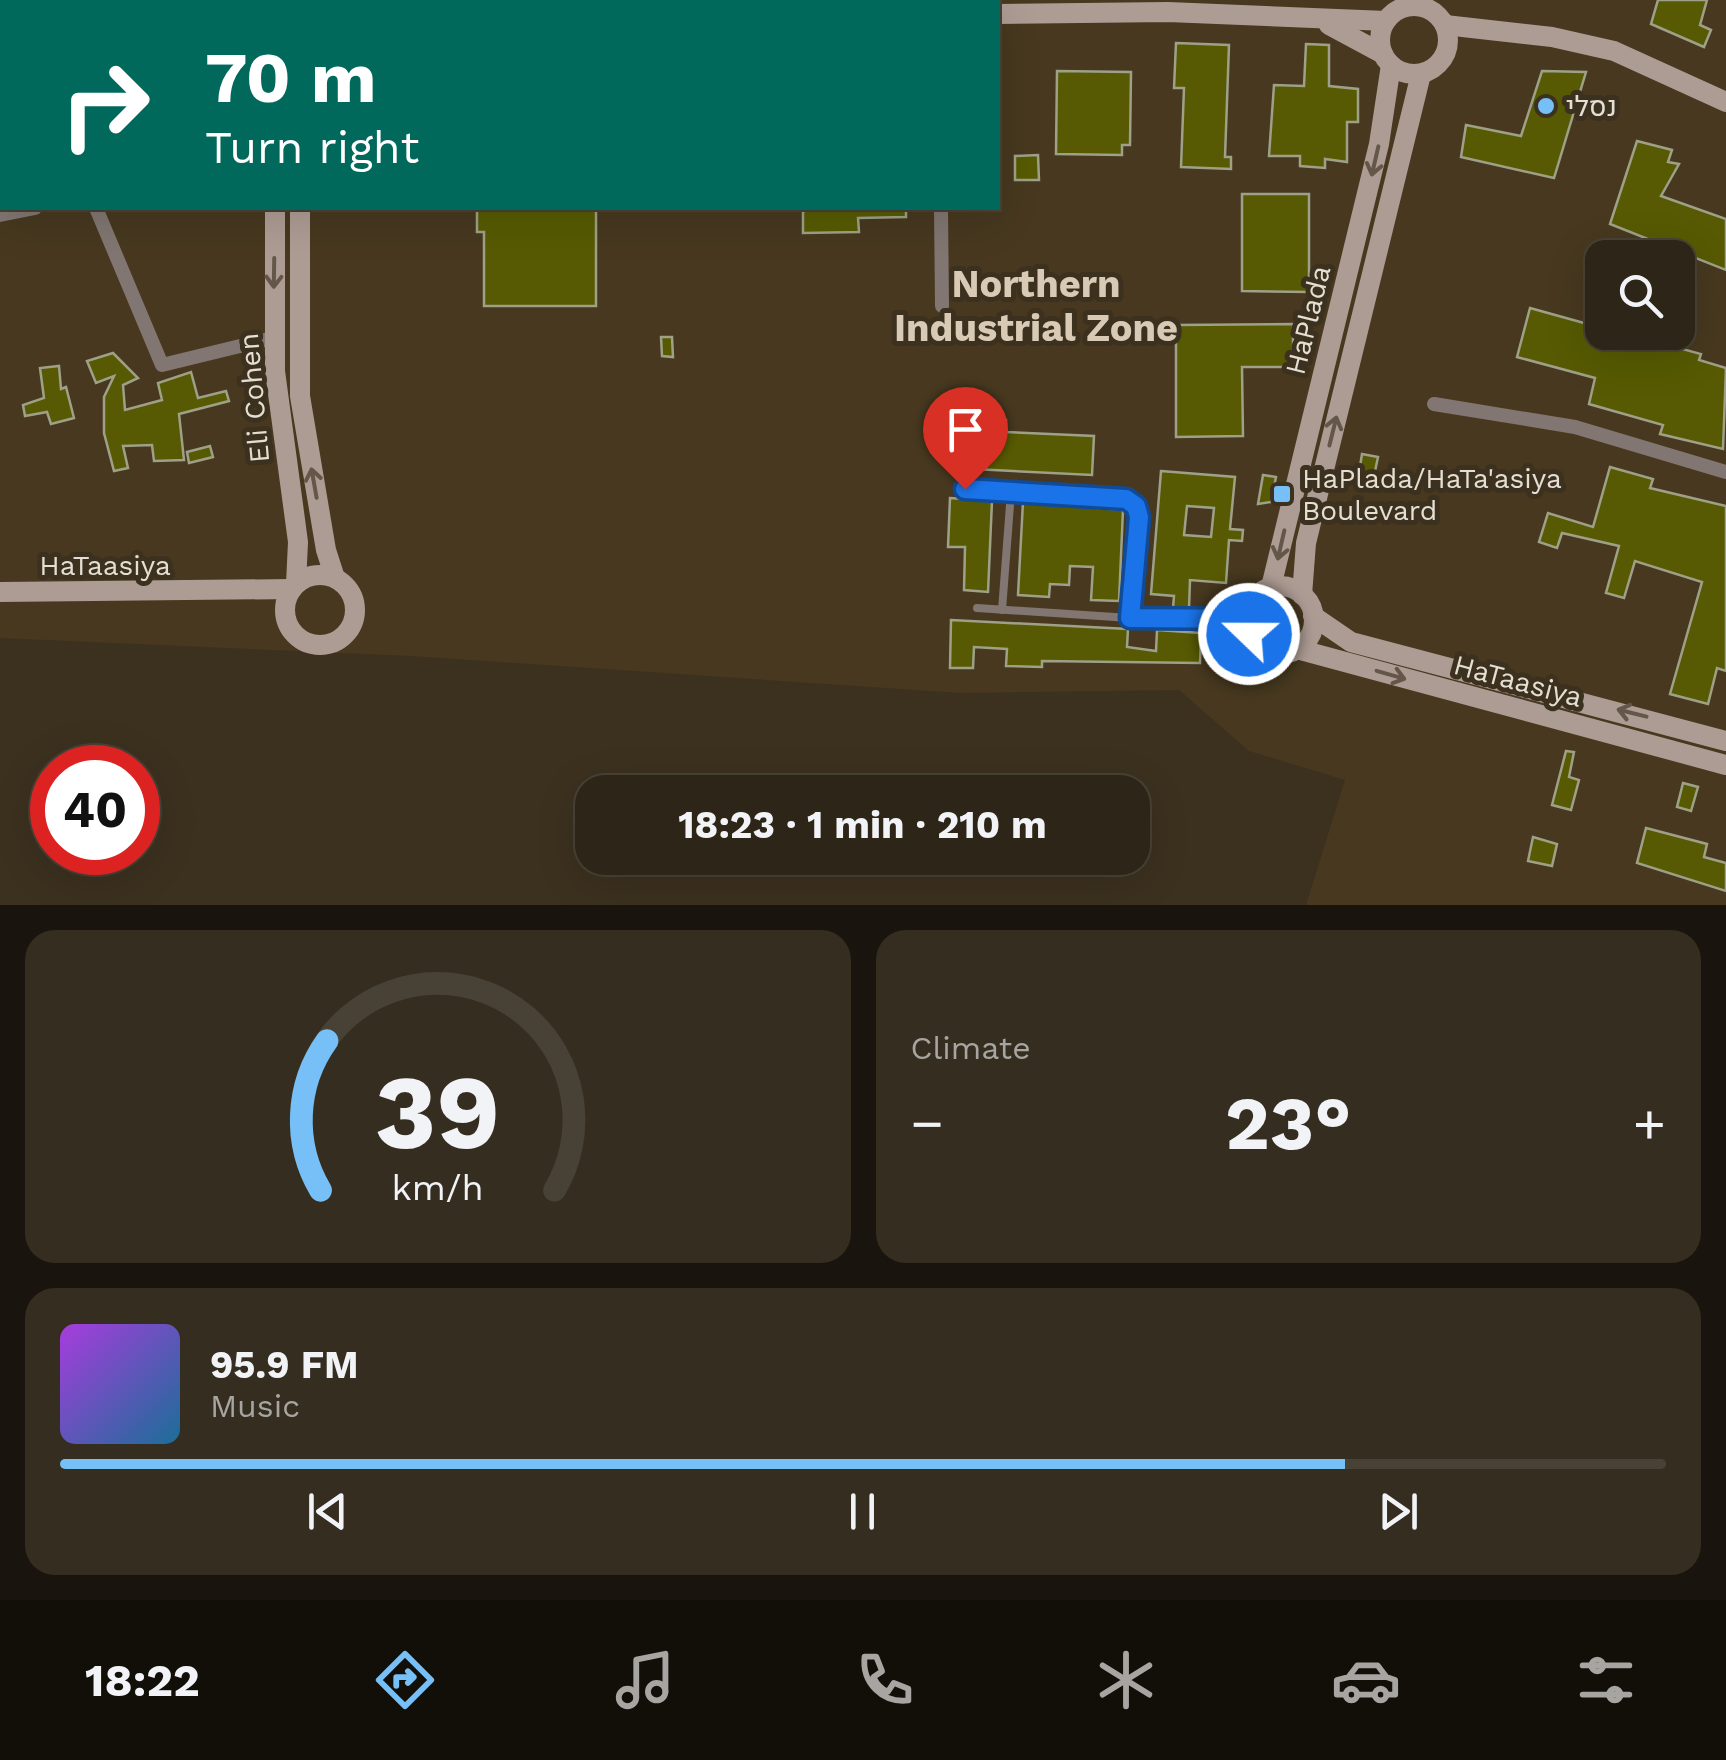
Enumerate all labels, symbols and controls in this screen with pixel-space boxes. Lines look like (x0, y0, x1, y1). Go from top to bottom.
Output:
text: 70 m (205, 37, 377, 119)
icon: right (40, 40, 170, 170)
place label: נסלי (1566, 90, 1617, 123)
marker: נסלי (1535, 95, 1557, 117)
text: Turn right (205, 121, 419, 174)
one-way arrow (1365, 144, 1383, 176)
map controls (1585, 240, 1695, 350)
button: search (1585, 240, 1695, 350)
one-way arrow (265, 256, 284, 288)
district label: Northern Industrial Zone (894, 262, 1178, 350)
street label: HaPlada (1279, 262, 1337, 378)
street label: Eli Cohen (232, 332, 276, 464)
pin (923, 387, 1008, 490)
icon: arrive (938, 402, 993, 457)
one-way arrow (1325, 416, 1343, 448)
place label: HaPlada/HaTa'asiya Boulevard (1302, 462, 1562, 527)
one-way arrow (304, 468, 323, 500)
marker: HaPlada/HaTa'asiya Boulevard (1271, 483, 1293, 505)
one-way arrow (1271, 528, 1289, 560)
street label: HaTaasiya (39, 549, 171, 582)
position arrow (1197, 582, 1301, 686)
street label: HaTaasiya (1450, 648, 1586, 714)
one-way arrow (1375, 667, 1406, 685)
one-way arrow (1617, 703, 1648, 722)
speed limit sign: 40 (30, 745, 160, 875)
text: 18:23 · 1 min · 210 m (678, 803, 1047, 847)
text: Climate (911, 1029, 1031, 1067)
text: 39 (375, 1051, 501, 1173)
text: 23° (1225, 1079, 1351, 1167)
text: − (911, 1091, 944, 1155)
text: + (1633, 1091, 1666, 1155)
text: km/h (392, 1167, 484, 1209)
text: 95.9 FM (210, 1343, 358, 1387)
text: Music (210, 1387, 300, 1425)
icon: previous (300, 1484, 355, 1539)
icon: pause (835, 1484, 890, 1539)
icon: next (1371, 1484, 1426, 1539)
icon: directions (370, 1645, 440, 1715)
icon: music (610, 1645, 680, 1715)
icon: phone (850, 1645, 920, 1715)
icon: climate (1091, 1645, 1161, 1715)
icon: car (1331, 1645, 1401, 1715)
icon: filters (1571, 1645, 1641, 1715)
text: 18:22 (85, 1654, 200, 1707)

